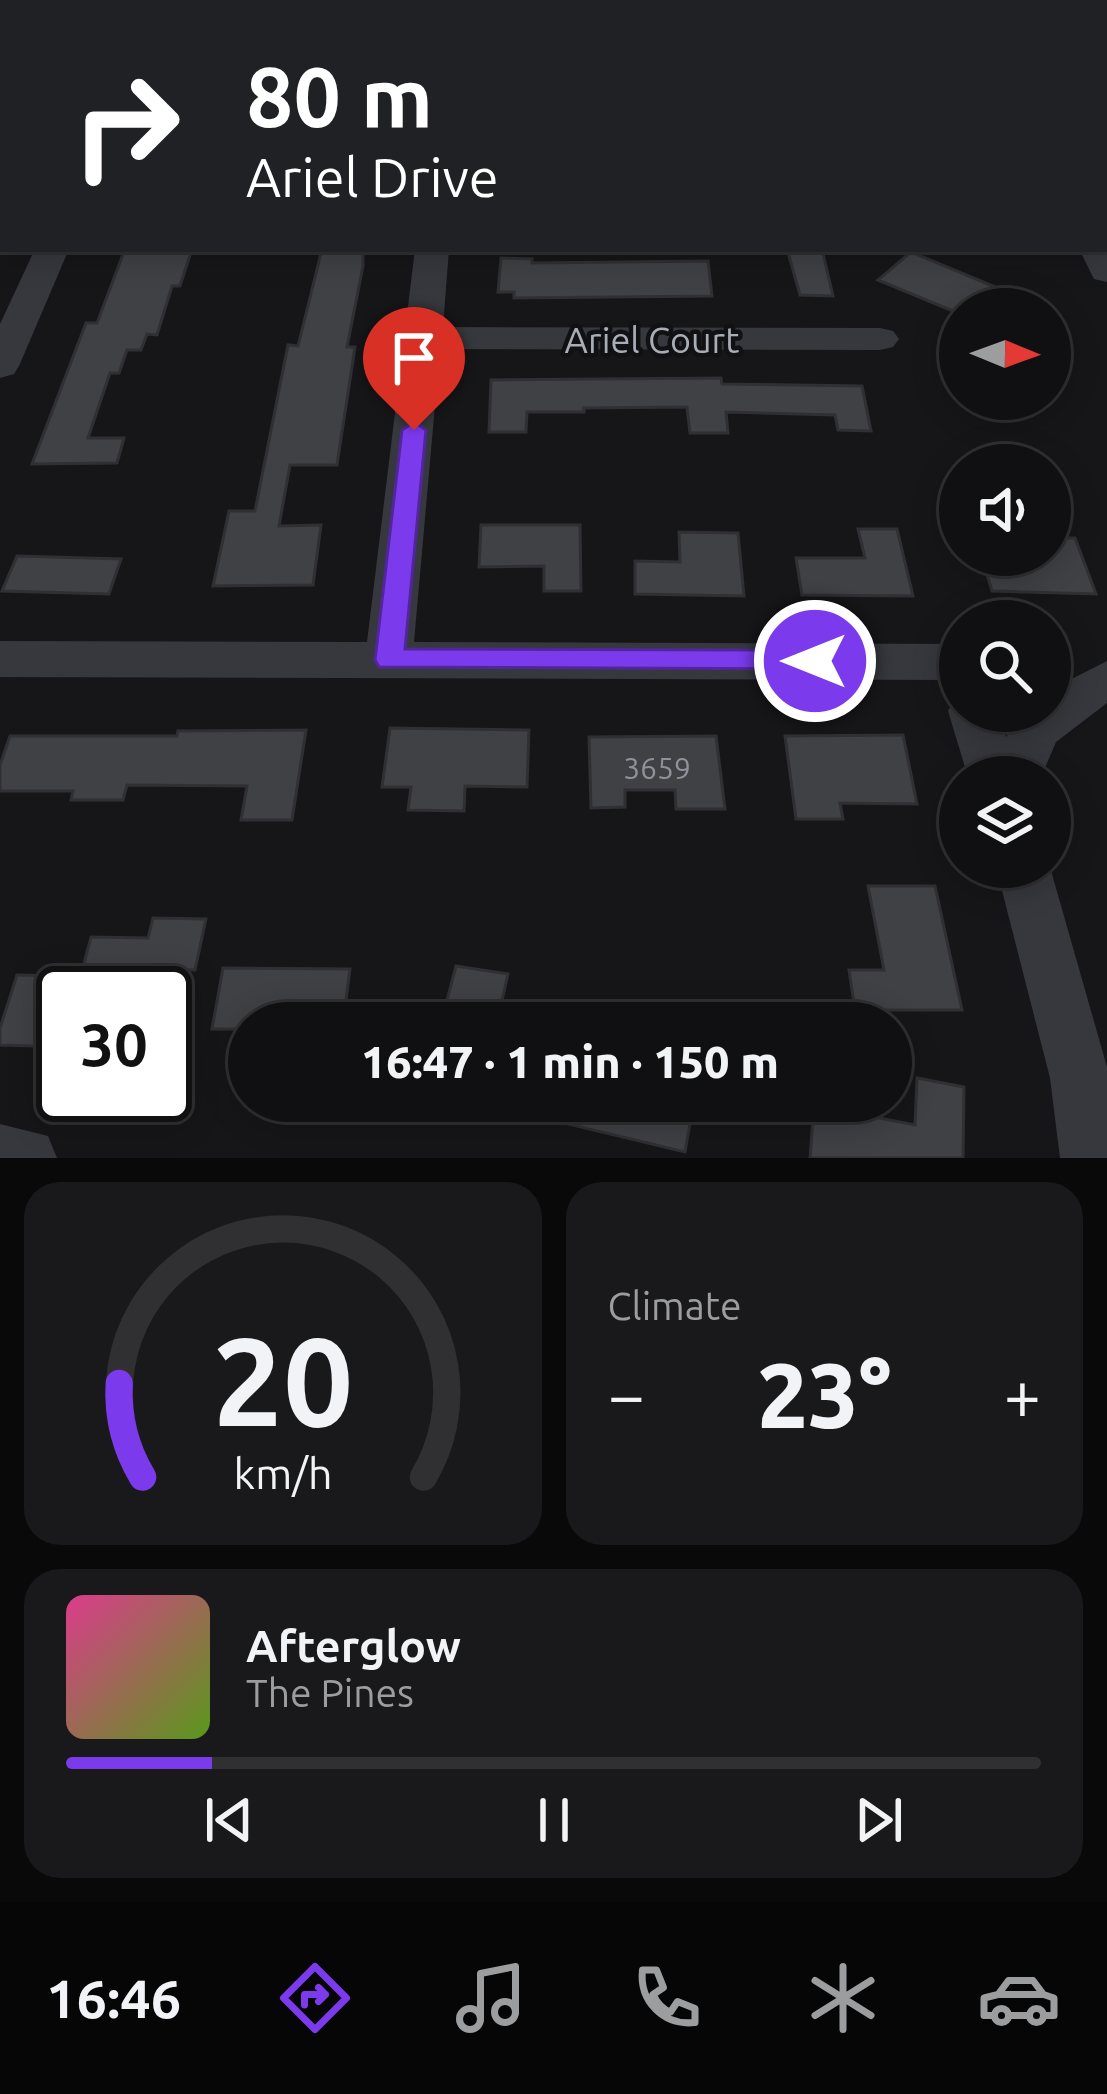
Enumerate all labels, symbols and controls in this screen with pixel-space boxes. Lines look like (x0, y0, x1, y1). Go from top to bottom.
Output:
icon: right (48, 48, 204, 204)
text: 80 m (246, 49, 433, 143)
text: Ariel Drive (246, 147, 499, 207)
north arrow (939, 288, 1071, 420)
map controls (939, 288, 1071, 888)
pin (363, 307, 465, 430)
street label: Ariel Court (565, 319, 739, 360)
icon: arrive (381, 325, 447, 391)
button: sound (939, 444, 1071, 576)
position arrow (752, 598, 878, 724)
button: search (939, 600, 1071, 732)
house number: 3659 (623, 751, 691, 785)
button: layers (939, 756, 1071, 888)
speed limit sign: 30 (36, 966, 192, 1122)
text: 16:47 · 1 min · 150 m (361, 1036, 779, 1087)
text: Climate (608, 1284, 742, 1327)
text: 20 (212, 1310, 353, 1450)
text: 23° (757, 1344, 891, 1445)
text: − (608, 1357, 645, 1431)
text: + (1004, 1357, 1041, 1431)
text: km/h (233, 1448, 332, 1496)
text: Afterglow (246, 1620, 461, 1671)
text: The Pines (246, 1671, 414, 1714)
icon: previous (196, 1787, 262, 1853)
icon: pause (521, 1787, 587, 1853)
icon: next (846, 1787, 912, 1853)
icon: directions (273, 1956, 357, 2040)
icon: music (449, 1956, 533, 2040)
icon: phone (625, 1956, 709, 2040)
icon: climate (801, 1956, 885, 2040)
icon: car (977, 1956, 1061, 2040)
text: 16:46 (46, 1968, 181, 2028)

